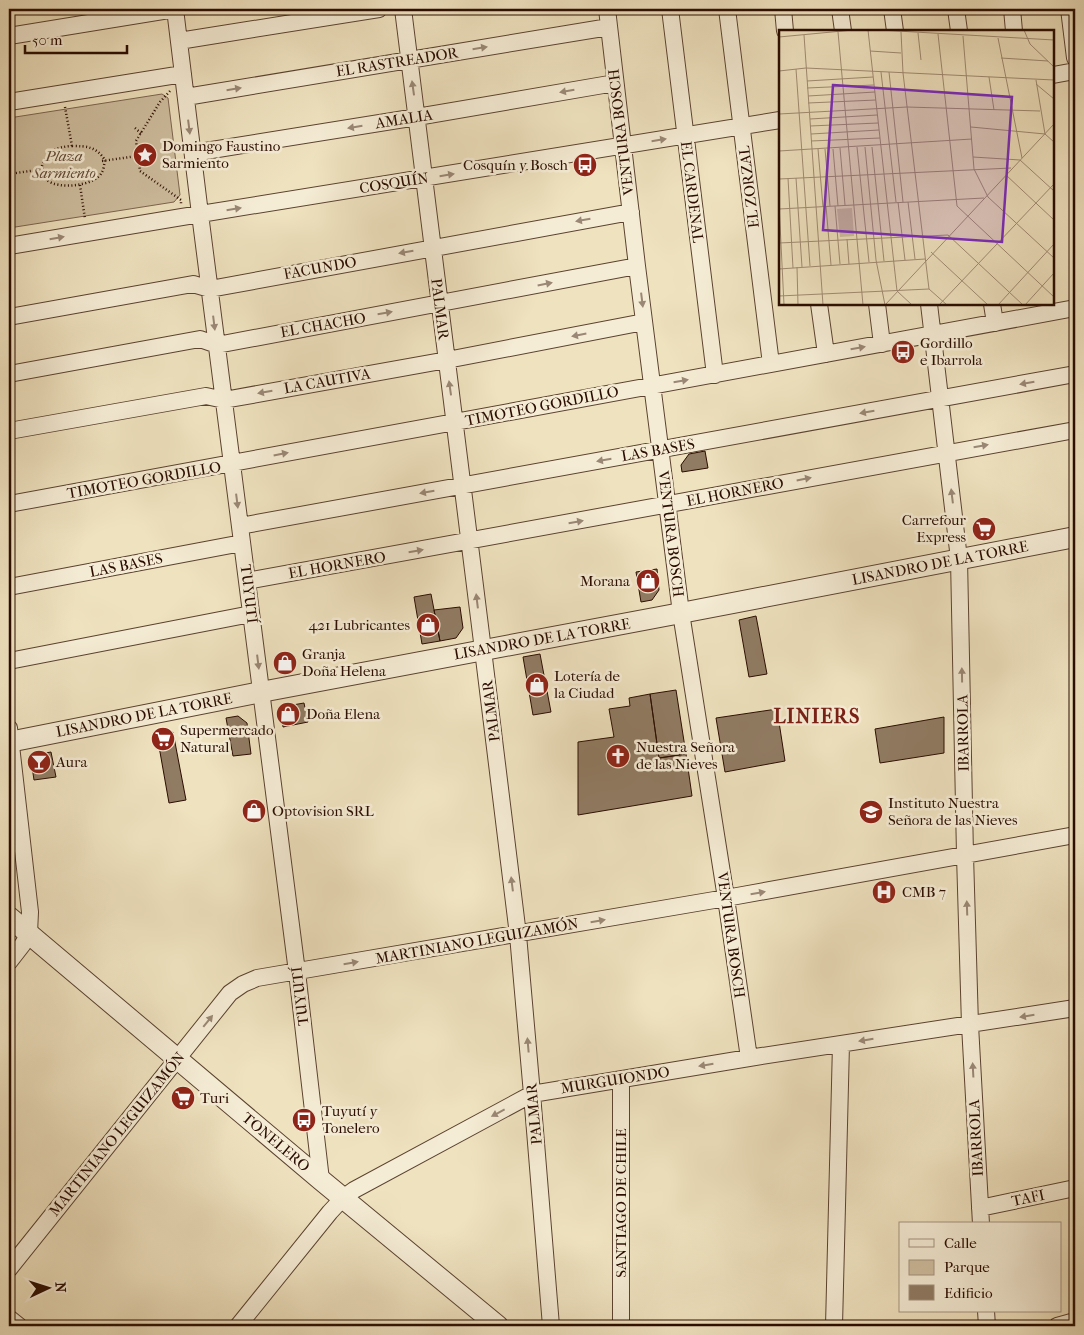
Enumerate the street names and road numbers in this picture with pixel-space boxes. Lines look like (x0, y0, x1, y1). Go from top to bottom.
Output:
street label: EL RASTREADOR (335, 43, 461, 81)
street label: VENTURA BOSCH (604, 68, 638, 197)
street label: AMALIA (373, 106, 434, 133)
street label: EL CARDENAL (677, 140, 707, 244)
street label: EL ZORZAL (735, 145, 763, 229)
street label: COSQUÍN (358, 169, 431, 197)
street label: FACUNDO (282, 253, 358, 283)
street label: PALMAR (427, 277, 453, 342)
street label: EL CHACHO (279, 309, 367, 341)
street label: LA CAUTIVA (282, 364, 372, 397)
street label: TIMOTEO GORDILLO (464, 382, 620, 430)
street label: LAS BASES (620, 435, 696, 465)
street label: TIMOTEO GORDILLO (66, 458, 223, 502)
street label: VENTURA BOSCH (654, 469, 688, 598)
street label: EL HORNERO (685, 474, 785, 510)
street label: LISANDRO DE LA TORRE (850, 537, 1030, 589)
street label: EL HORNERO (287, 548, 387, 582)
street label: LAS BASES (88, 549, 164, 581)
street label: TUYUTÍ (236, 563, 262, 626)
street label: LISANDRO DE LA TORRE (452, 615, 632, 663)
street label: PALMAR (478, 678, 504, 743)
street label: LISANDRO DE LA TORRE (54, 689, 234, 741)
street label: IBARROLA (953, 694, 973, 772)
street label: VENTURA BOSCH (713, 870, 749, 999)
street label: MARTINIANO LEGUIZAMÓN (374, 914, 581, 968)
street label: TUYUTÍ (287, 964, 313, 1027)
street label: MARTINIANO LEGUIZAMÓN (45, 1048, 189, 1220)
street label: MURGUIONDO (559, 1062, 671, 1098)
street label: PALMAR (522, 1081, 546, 1145)
street label: IBARROLA (965, 1099, 987, 1177)
street label: TONELERO (238, 1108, 314, 1176)
street label: SANTIAGO DE CHILE (612, 1128, 630, 1278)
street label: TAFI (1010, 1186, 1046, 1210)

